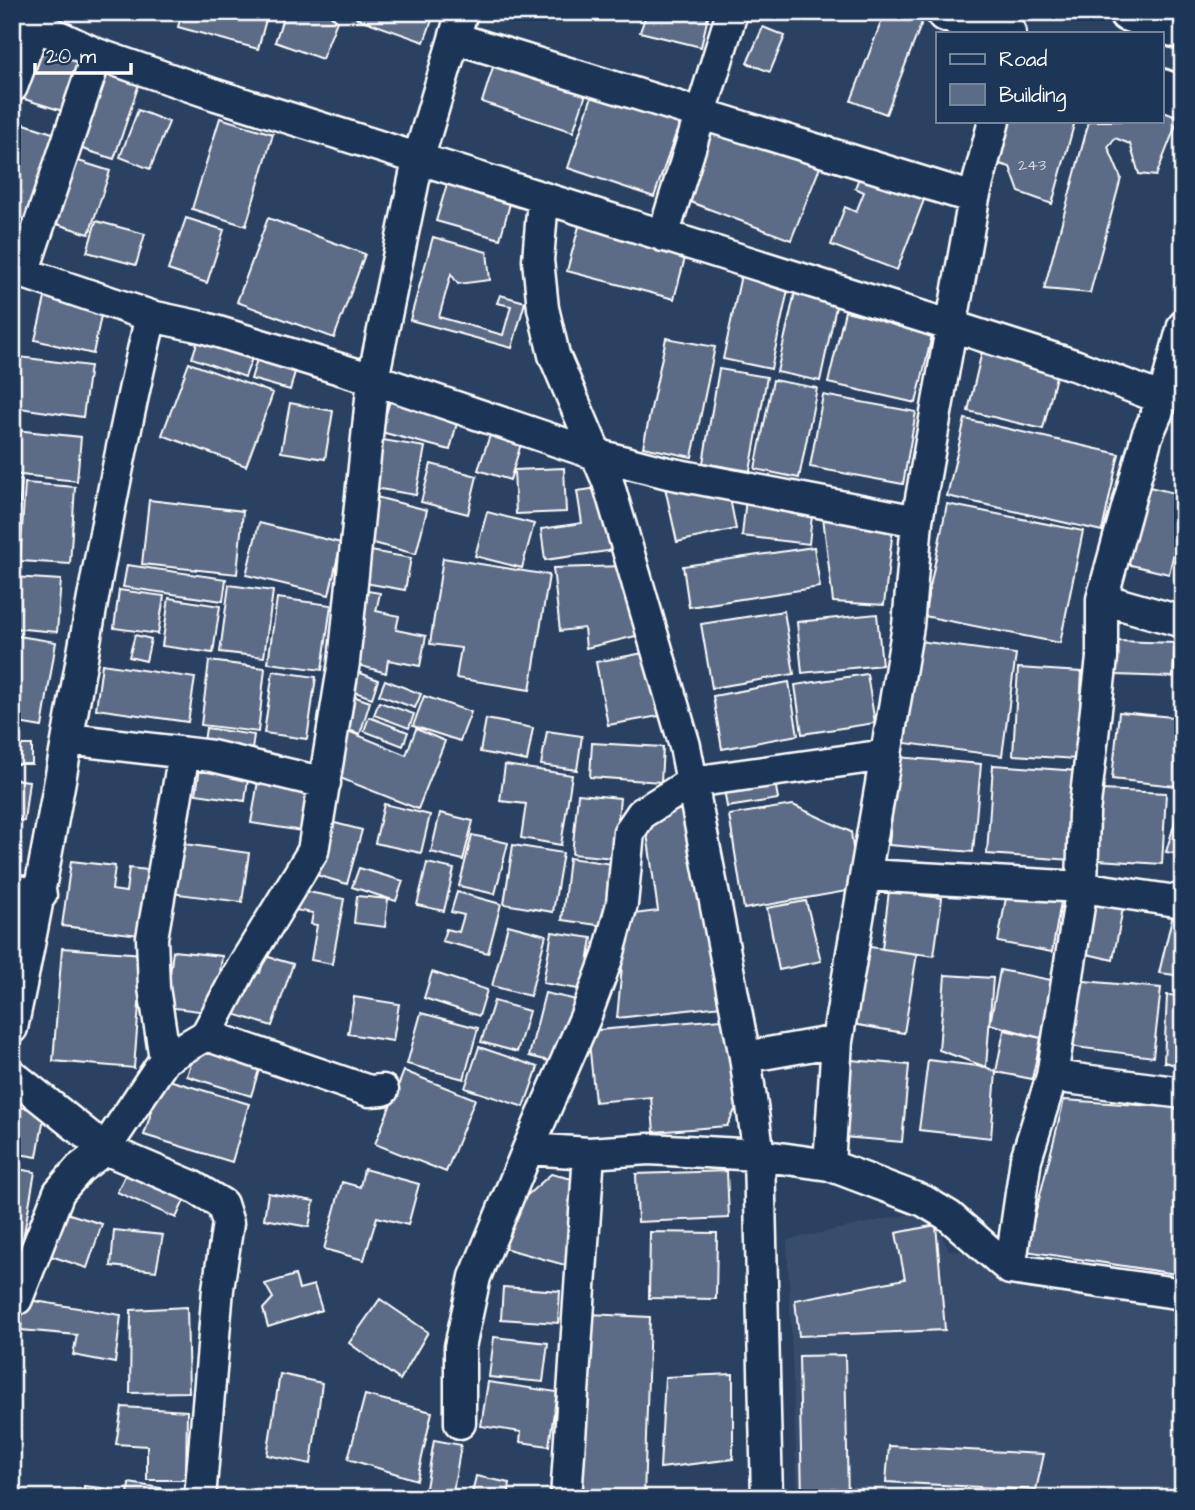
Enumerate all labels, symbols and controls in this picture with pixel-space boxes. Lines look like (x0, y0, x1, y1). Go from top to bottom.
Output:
scale bar (35, 32, 131, 76)
legend (936, 32, 1164, 122)
text: 20 m (46, 42, 97, 71)
text: Road (999, 45, 1047, 74)
text: Building (999, 81, 1067, 112)
house number: 243 (1018, 154, 1046, 176)

